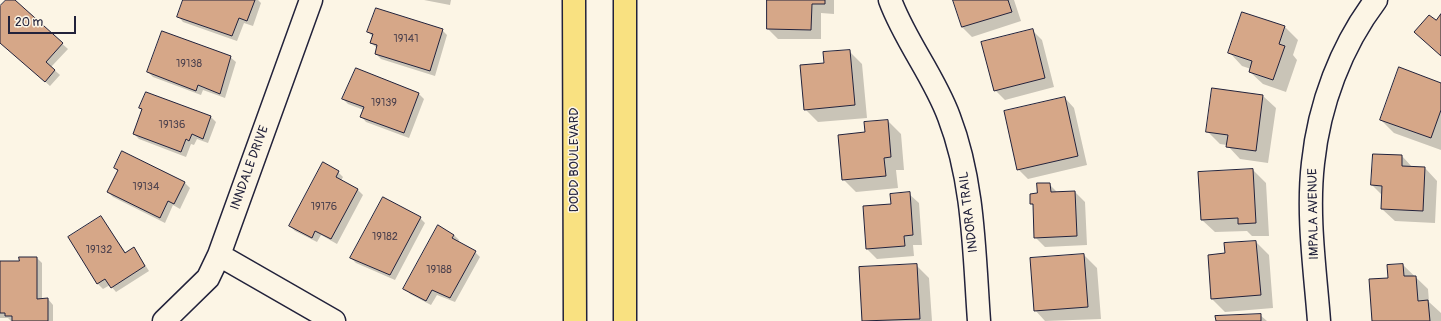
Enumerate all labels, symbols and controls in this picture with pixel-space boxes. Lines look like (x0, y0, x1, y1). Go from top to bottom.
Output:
scale bar (10, 8, 78, 34)
text: 20 m (15, 15, 43, 30)
house number: 19141 (394, 32, 418, 46)
house number: 19138 (176, 57, 202, 71)
house number: 19139 (371, 96, 397, 110)
street label: DODD BOULEVARD (567, 108, 583, 212)
house number: 19136 (159, 118, 185, 132)
street label: INNDALE DRIVE (228, 124, 272, 212)
street label: IMPALA AVENUE (1305, 168, 1323, 260)
street label: INDORA TRAIL (956, 170, 982, 254)
house number: 19134 (133, 180, 159, 194)
house number: 19176 (311, 200, 337, 214)
house number: 19182 (372, 230, 398, 244)
house number: 19132 (86, 243, 112, 257)
house number: 19188 (426, 263, 452, 277)

